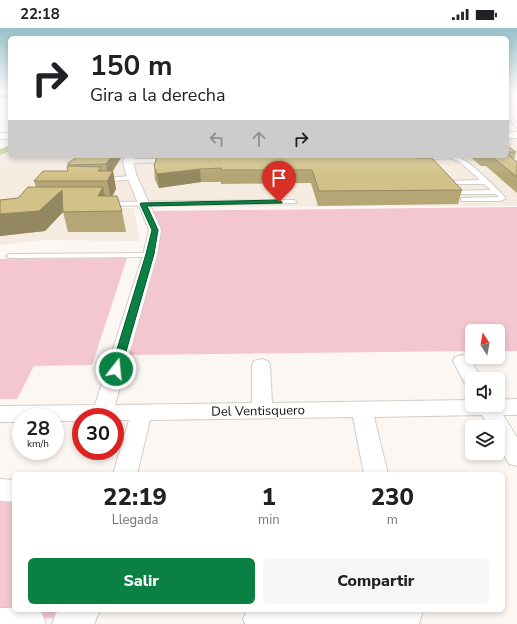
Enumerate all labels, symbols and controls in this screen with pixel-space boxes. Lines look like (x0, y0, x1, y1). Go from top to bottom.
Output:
text: 22:18 (20, 4, 60, 24)
text: 150 m (90, 47, 173, 85)
icon: right (24, 52, 76, 104)
text: Gira a la derecha (90, 83, 226, 107)
icon: left (206, 128, 228, 150)
icon: ahead (248, 128, 270, 150)
icon: right (290, 128, 312, 150)
pin (262, 161, 296, 202)
icon: arrive (268, 167, 290, 189)
north arrow (465, 324, 505, 364)
map controls (465, 324, 505, 460)
position arrow (95, 348, 137, 390)
button: sound (465, 372, 505, 412)
street label: Del Ventisquero (211, 401, 305, 421)
speed limit sign: 30 (72, 408, 124, 460)
text: 28 (26, 415, 50, 442)
button: layers (465, 420, 505, 460)
text: km/h (27, 437, 49, 451)
text: 22:19 (103, 481, 167, 513)
text: 1 (262, 481, 276, 513)
text: 230 (371, 481, 414, 513)
text: Llegada (112, 511, 158, 529)
text: min (258, 511, 280, 529)
text: m (387, 511, 398, 529)
button: Salir (28, 558, 255, 604)
button: Compartir (263, 558, 489, 604)

